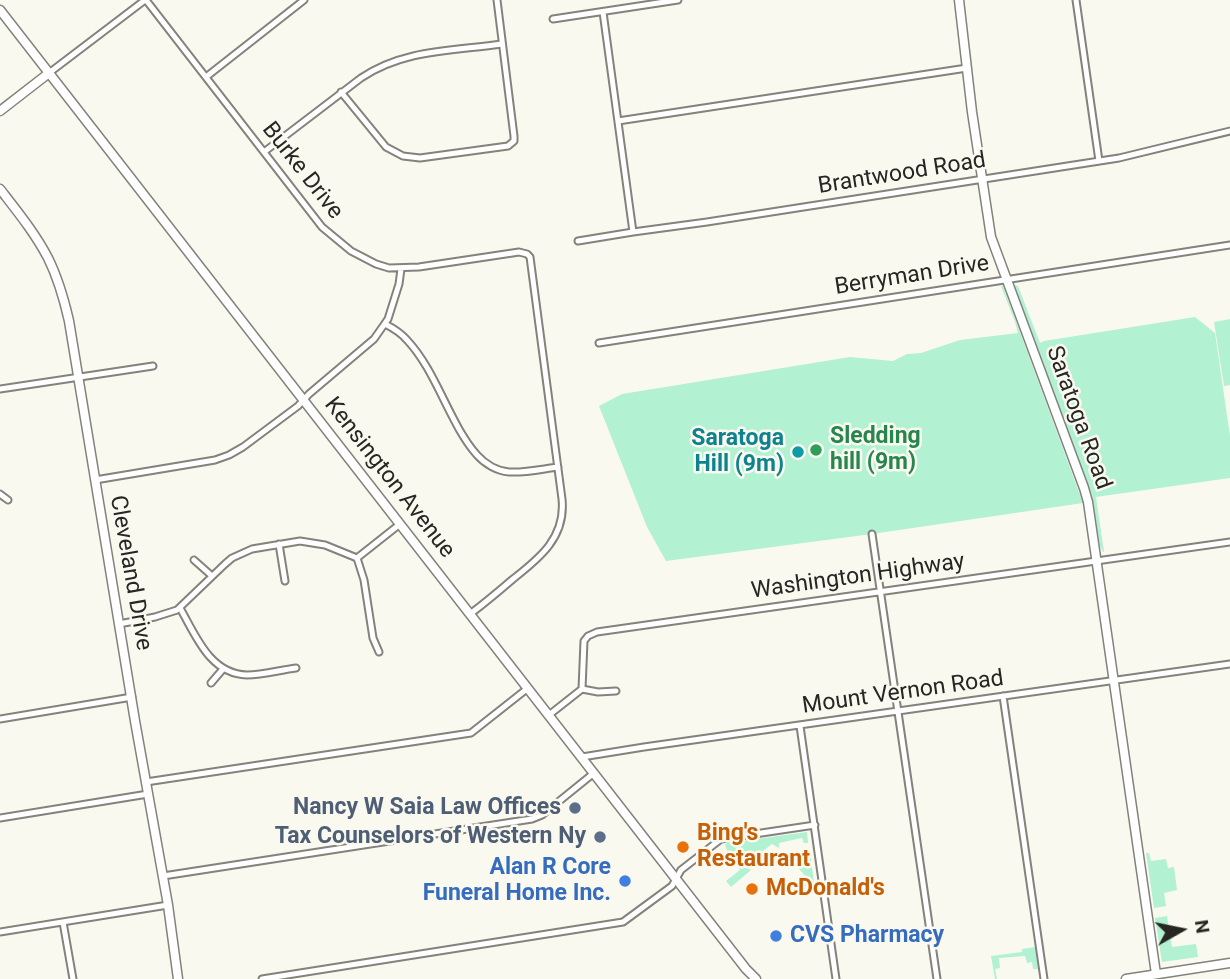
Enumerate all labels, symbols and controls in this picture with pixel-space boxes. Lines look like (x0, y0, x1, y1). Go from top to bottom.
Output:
street label: Burke Drive (255, 117, 349, 225)
street label: Brantwood Road (816, 147, 988, 201)
street label: Berryman Drive (833, 250, 991, 302)
street label: Saratoga Road (1039, 343, 1117, 493)
street label: Kensington Avenue (318, 392, 460, 564)
place label: Sledding hill (9m) (830, 423, 921, 477)
place label: Saratoga Hill (9m) (691, 425, 784, 479)
marker: Sledding hill (9m) (808, 442, 824, 458)
marker: Saratoga Hill (9m) (790, 444, 806, 460)
street label: Cleveland Drive (103, 493, 157, 653)
street label: Washington Highway (750, 548, 966, 606)
street label: Mount Vernon Road (801, 665, 1005, 721)
place label: Nancy W Saia Law Offices (293, 794, 561, 822)
marker: Nancy W Saia Law Offices (567, 800, 583, 816)
place label: Bing's Restaurant (697, 820, 810, 874)
place label: Tax Counselors of Western Ny (275, 823, 586, 851)
marker: Tax Counselors of Western Ny (592, 829, 608, 845)
marker: Bing's Restaurant (675, 839, 691, 855)
place label: Alan R Core Funeral Home Inc. (423, 854, 611, 908)
marker: Alan R Core Funeral Home Inc. (617, 873, 633, 889)
place label: McDonald's (766, 875, 885, 903)
marker: McDonald's (744, 881, 760, 897)
north arrow (1146, 895, 1216, 965)
text: N (1190, 918, 1215, 935)
place label: CVS Pharmacy (790, 922, 944, 950)
marker: CVS Pharmacy (768, 928, 784, 944)

